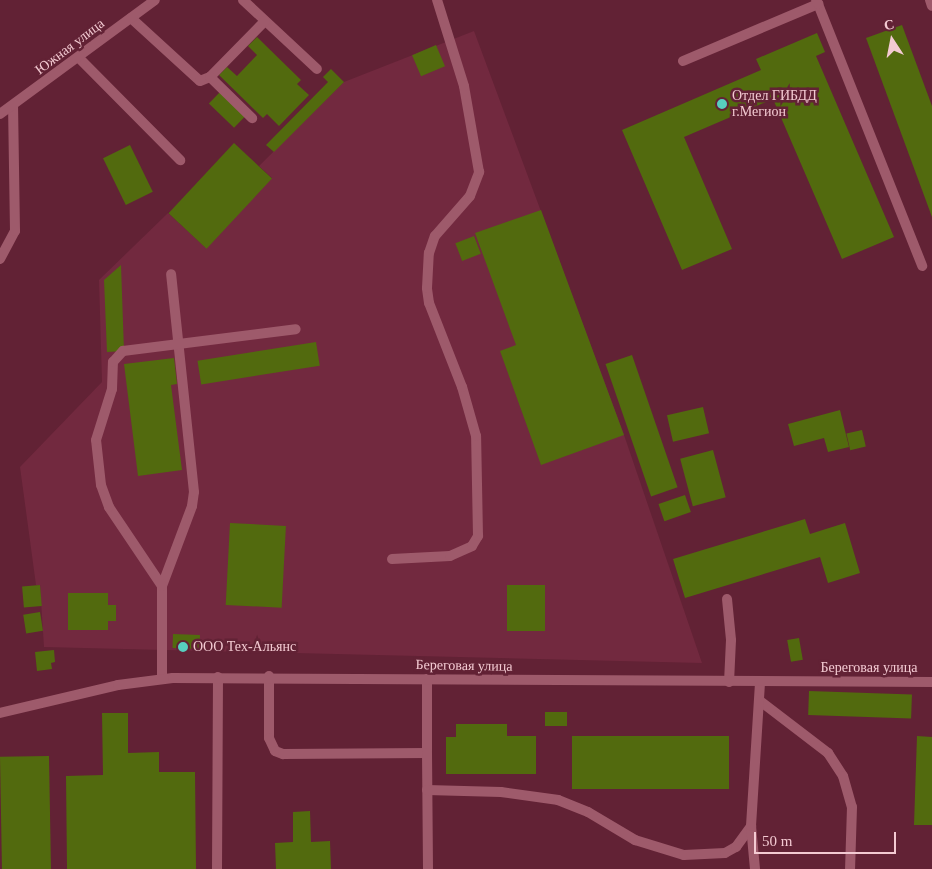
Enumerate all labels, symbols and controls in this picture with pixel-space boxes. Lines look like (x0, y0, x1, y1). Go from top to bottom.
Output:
street label: Южная улица (32, 15, 108, 79)
north arrow (867, 15, 917, 65)
text: С (883, 16, 895, 33)
place label: Отдел ГИБДД г.Мегион (732, 88, 817, 120)
marker: Отдел ГИБДД г.Мегион (716, 98, 728, 110)
place label: ООО Тех-Альянс (193, 639, 296, 655)
marker: ООО Тех-Альянс (177, 641, 189, 653)
street label: Береговая улица (415, 657, 513, 675)
street label: Береговая улица (820, 660, 918, 676)
scale bar (757, 822, 900, 854)
text: 50 m (762, 833, 792, 849)

